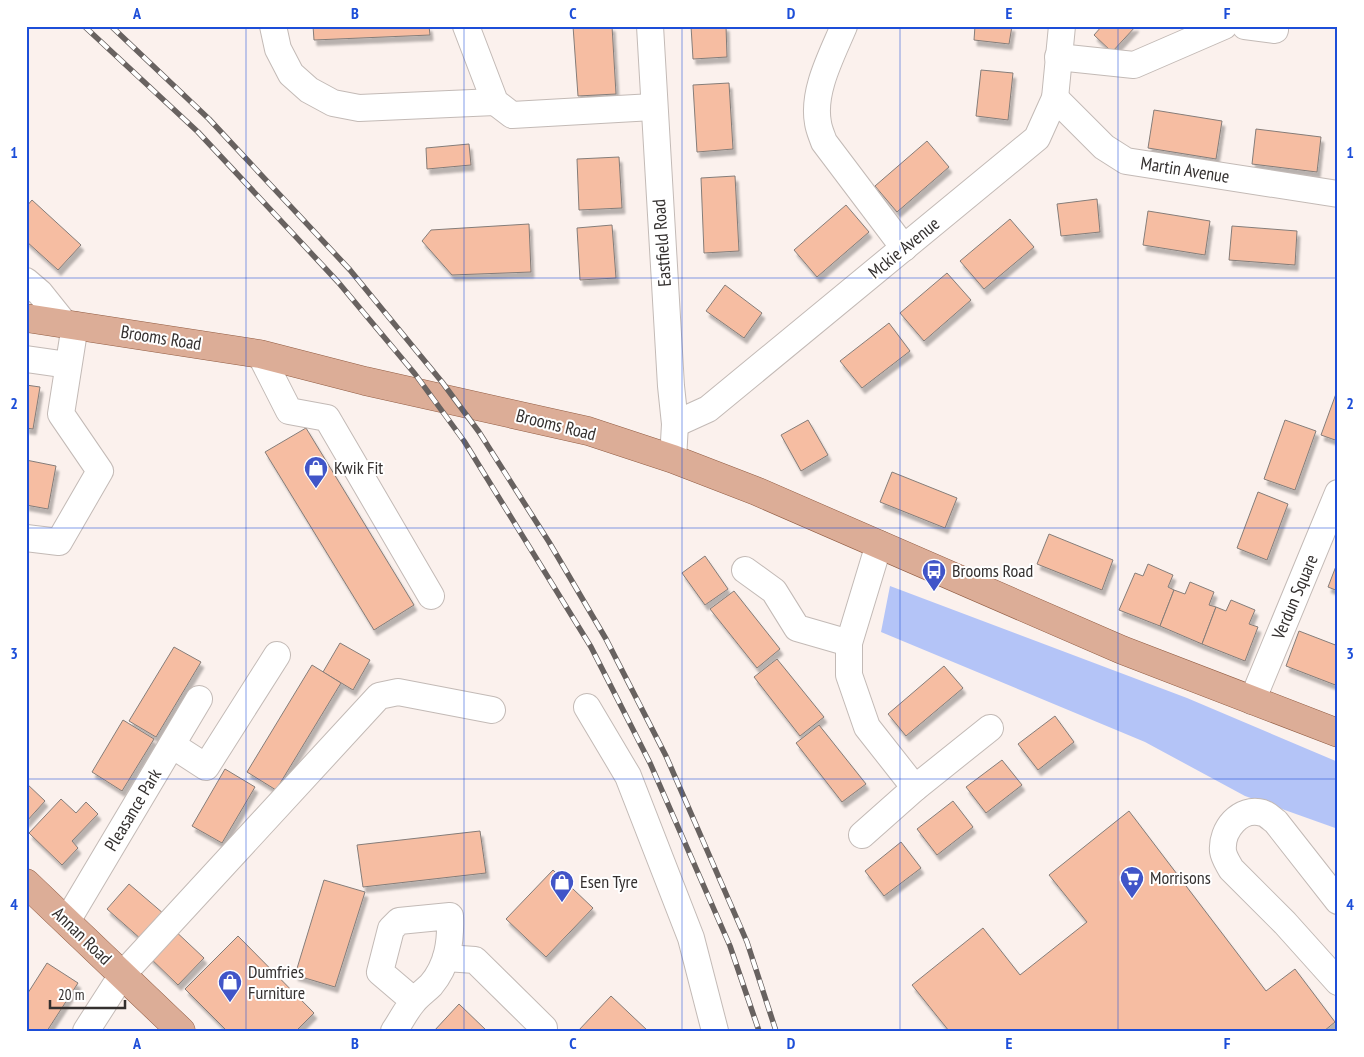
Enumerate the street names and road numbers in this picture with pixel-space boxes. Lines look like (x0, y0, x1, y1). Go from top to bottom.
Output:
street label: Martin Avenue (1139, 151, 1231, 188)
street label: Eastfield Road (647, 198, 676, 288)
street label: Mckie Avenue (863, 212, 944, 283)
street label: Brooms Road (119, 320, 203, 355)
street label: Brooms Road (514, 404, 598, 446)
street label: Verdun Square (1266, 551, 1323, 644)
street label: Pleasance Park (99, 764, 166, 855)
street label: Annan Road (48, 902, 117, 970)

